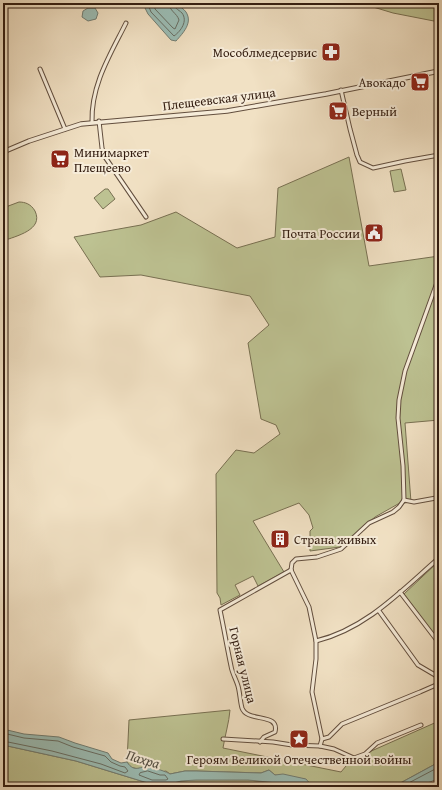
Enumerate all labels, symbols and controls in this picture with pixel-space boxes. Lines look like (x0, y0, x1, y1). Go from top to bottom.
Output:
pharmacy icon: Мособлмедсервис (320, 41, 342, 63)
place label: Мособлмедсервис (213, 43, 317, 62)
supermarket icon: Авокадо (409, 71, 431, 93)
place label: Авокадо (358, 73, 406, 92)
street label: Плещеевская улица (162, 83, 277, 115)
supermarket icon: Верный (327, 100, 349, 122)
place label: Верный (352, 102, 397, 121)
place label: Минимаркет Плещеево (74, 143, 150, 177)
supermarket icon: Минимаркет Плещеево (49, 148, 71, 170)
public building icon: Почта России (363, 222, 385, 244)
place label: Почта России (282, 224, 360, 243)
building icon: Страна живых (269, 528, 291, 550)
place label: Страна живых (294, 530, 377, 549)
street label: Горная улица (224, 625, 262, 706)
place icon: Героям Великой Отечественной войны (288, 728, 310, 750)
water label: Пахра (124, 744, 163, 774)
place label: Героям Великой Отечественной войны (187, 750, 411, 769)

